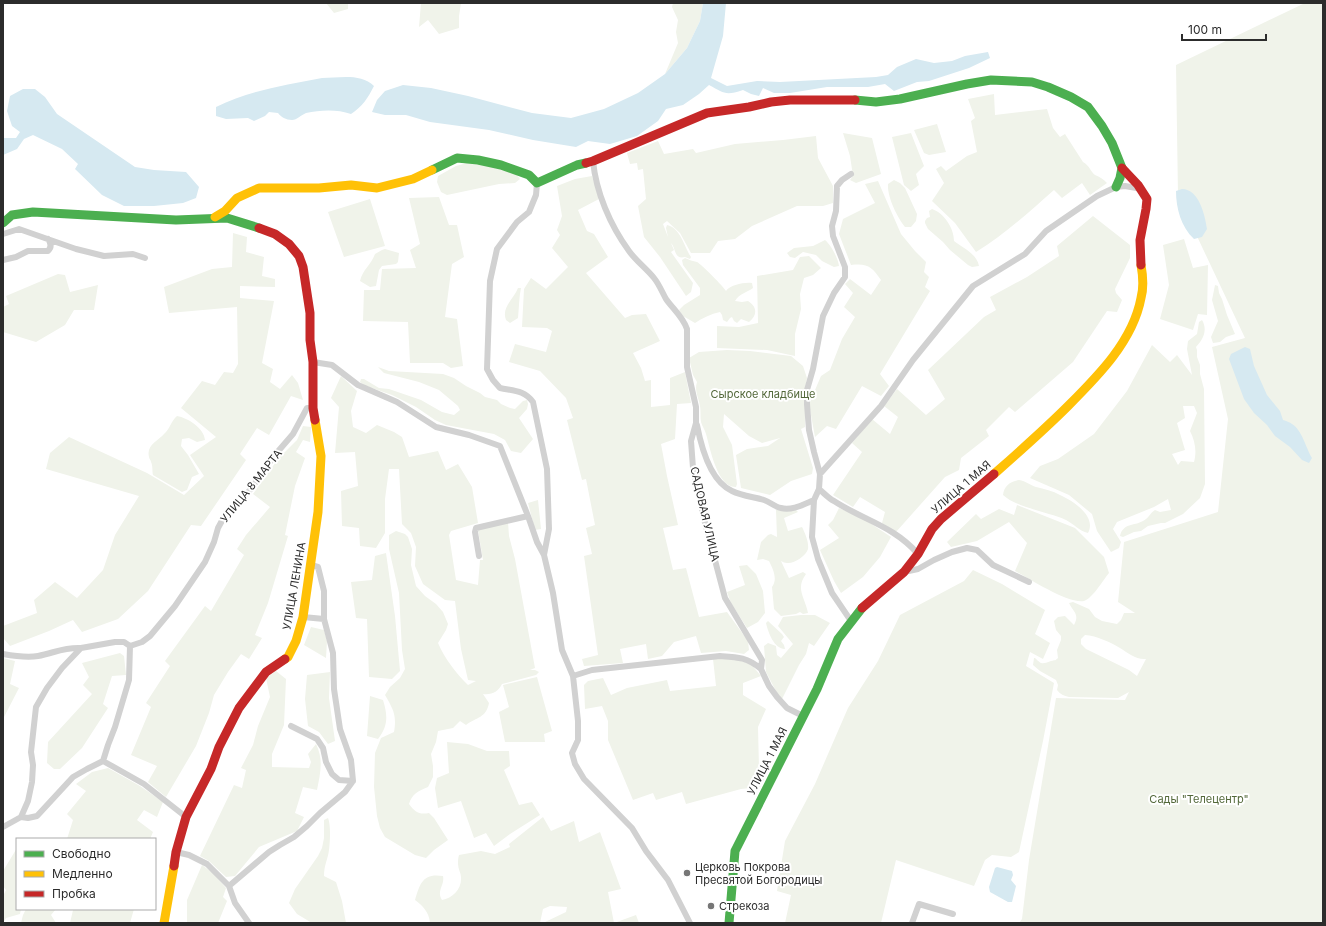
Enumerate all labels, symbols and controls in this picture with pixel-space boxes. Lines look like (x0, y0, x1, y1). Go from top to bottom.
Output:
scale bar (1182, 16, 1266, 42)
text: 100 m (1188, 22, 1222, 37)
park label: Сырское кладбище (711, 387, 815, 401)
street label: УЛИЦА 8 МАРТА (217, 446, 285, 525)
street label: УЛИЦА 1 МАЯ (928, 457, 994, 517)
street label: САДОВАЯ УЛИЦА (687, 465, 723, 563)
street label: УЛИЦА ЛЕНИНА (279, 541, 309, 631)
street label: УЛИЦА 1 МАЯ (744, 725, 790, 797)
park label: Сады "Телецентр" (1149, 792, 1249, 806)
legend (16, 838, 156, 910)
text: Свободно (52, 846, 111, 861)
place label: Церковь Покрова Пресвятой Богородицы (695, 860, 822, 887)
text: Медленно (52, 866, 113, 881)
marker: Церковь Покрова Пресвятой Богородицы (682, 868, 692, 878)
text: Пробка (52, 886, 96, 901)
place label: Стрекоза (719, 899, 769, 913)
marker: Стрекоза (706, 901, 716, 911)

